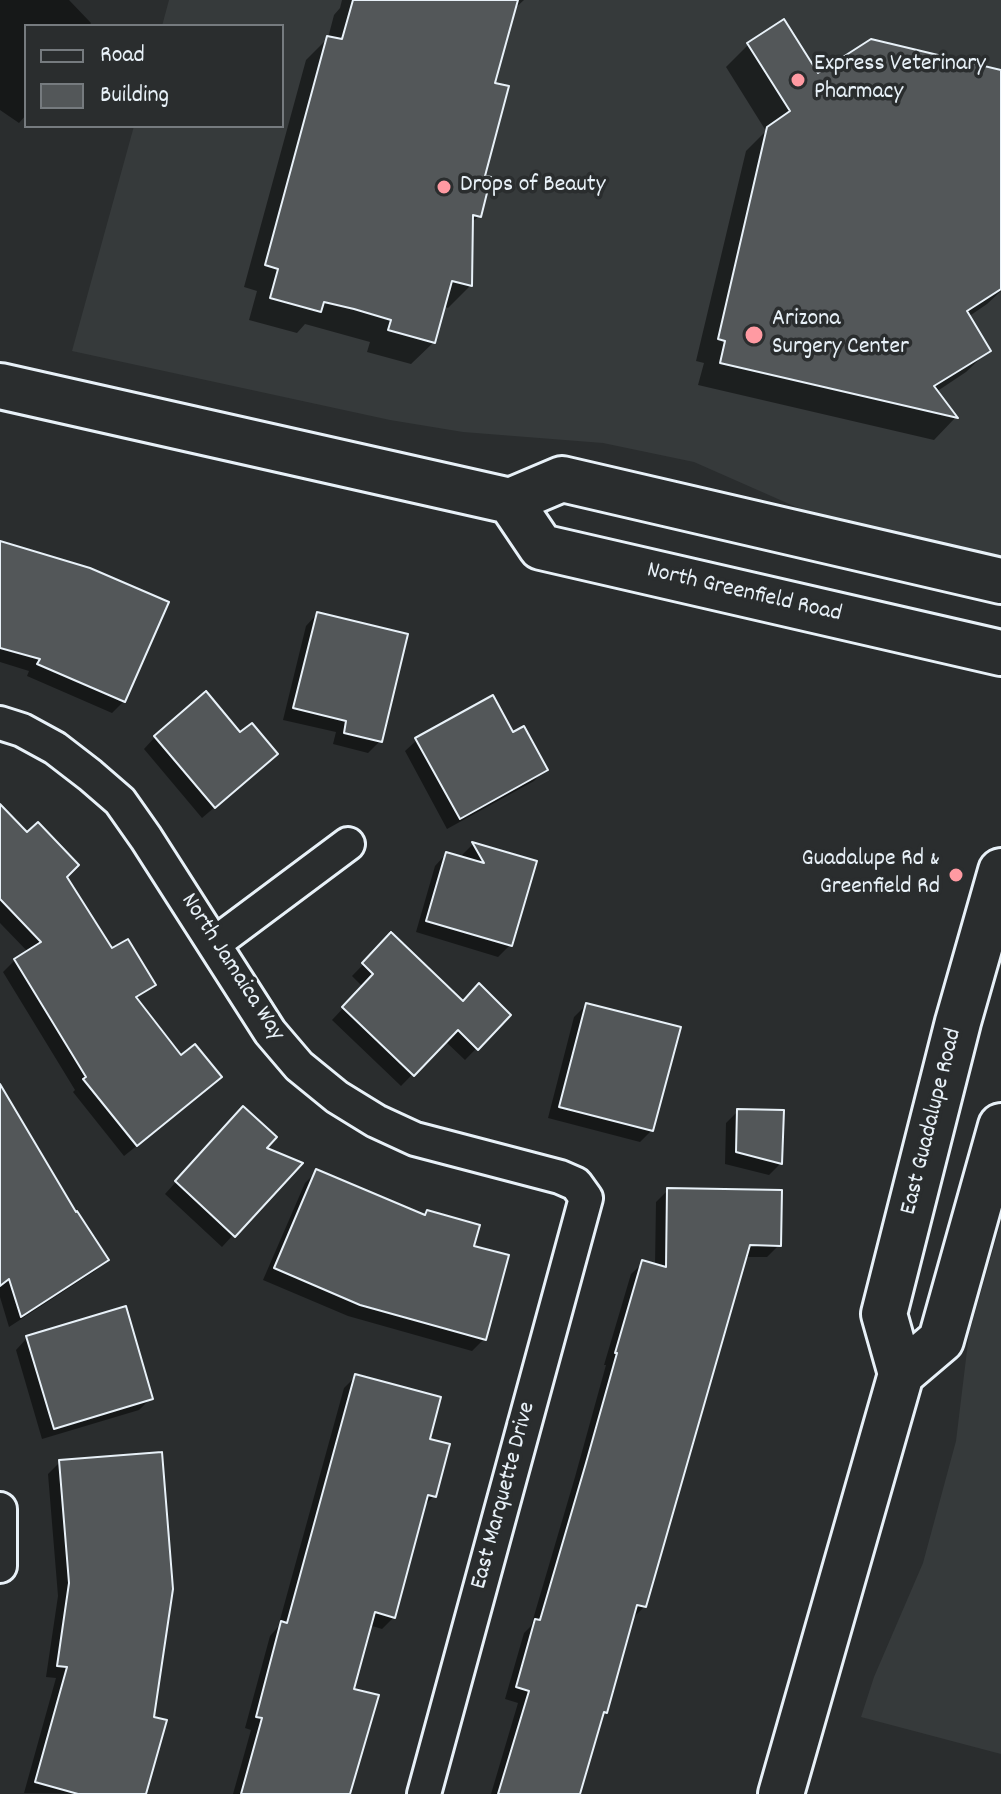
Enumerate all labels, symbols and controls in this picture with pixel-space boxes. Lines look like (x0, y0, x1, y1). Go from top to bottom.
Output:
legend (24, 24, 284, 128)
text: Road (100, 39, 145, 73)
place label: Express Veterinary Pharmacy (814, 52, 986, 108)
marker: Express Veterinary Pharmacy (789, 71, 807, 89)
text: Building (100, 79, 169, 113)
place label: Drops of Beauty (460, 173, 605, 201)
marker: Drops of Beauty (435, 178, 453, 196)
place label: Arizona Surgery Center (772, 307, 909, 363)
marker: Arizona Surgery Center (743, 324, 765, 346)
street label: North Greenfield Road (644, 558, 844, 630)
place label: Guadalupe Rd & Greenfield Rd (802, 847, 940, 903)
marker: Guadalupe Rd & Greenfield Rd (947, 866, 965, 884)
street label: North Jamaica Way (173, 889, 289, 1047)
street label: East Guadalupe Road (896, 1026, 970, 1218)
street label: East Marquette Drive (466, 1399, 544, 1593)

